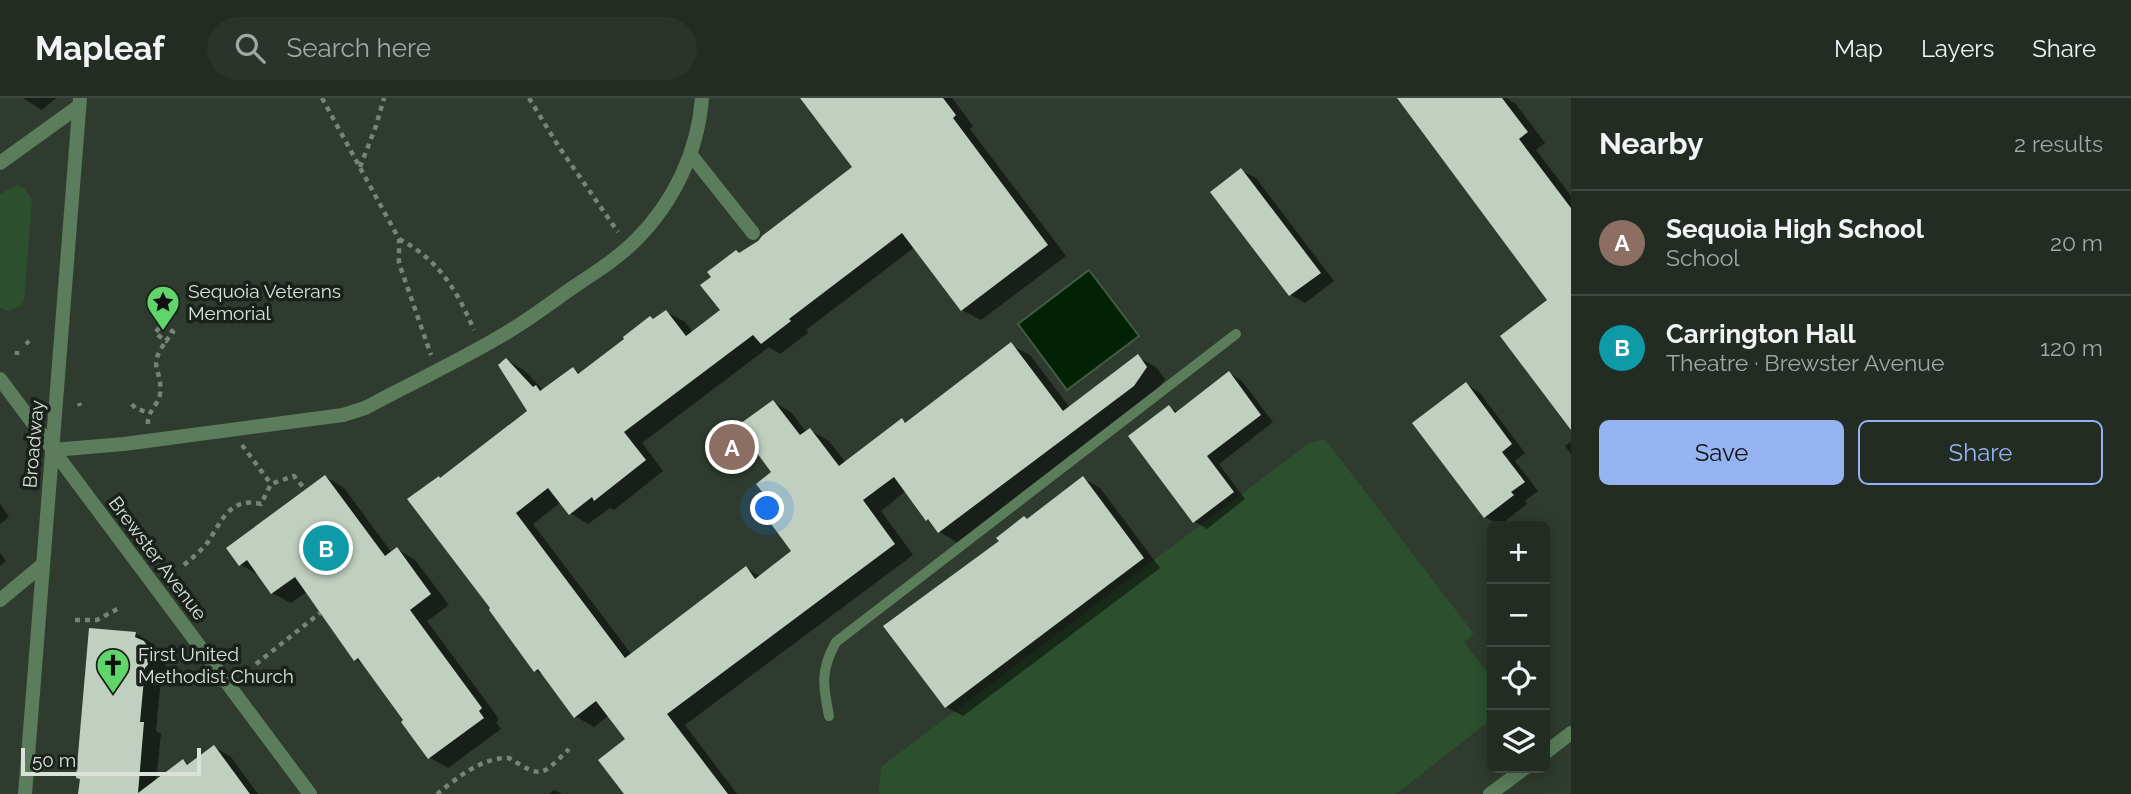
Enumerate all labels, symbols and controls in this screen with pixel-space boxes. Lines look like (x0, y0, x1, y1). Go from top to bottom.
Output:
search box (207, 17, 697, 80)
text: Mapleaf (35, 29, 165, 68)
icon: search (231, 29, 269, 67)
text: Search here (287, 33, 431, 63)
text: Map (1834, 34, 1883, 63)
text: Layers (1921, 34, 1994, 63)
text: Share (2032, 34, 2096, 63)
text: Nearby (1599, 126, 1703, 161)
text: 2 results (2014, 130, 2103, 157)
text: Sequoia High School (1666, 214, 1924, 244)
text: A (1614, 229, 1630, 256)
text: 20 m (2050, 229, 2103, 256)
text: School (1666, 244, 1740, 271)
place label: Sequoia Veterans Memorial (188, 280, 341, 324)
place icon: Sequoia Veterans Memorial (144, 283, 182, 332)
text: Carrington Hall (1666, 319, 1856, 349)
text: B (1614, 334, 1630, 361)
text: 120 m (2040, 334, 2103, 361)
text: Theatre · Brewster Avenue (1666, 349, 1944, 376)
street label: Broadway (18, 399, 48, 489)
button: Save (1599, 420, 1844, 485)
button: Share (1858, 420, 2103, 485)
pin: A (709, 421, 755, 473)
your location (750, 491, 784, 525)
street label: Brewster Avenue (104, 492, 212, 624)
map controls (1487, 521, 1550, 773)
button: + (1487, 521, 1550, 584)
pin: B (303, 522, 349, 574)
button: − (1487, 584, 1550, 647)
place label: First United Methodist Church (138, 643, 294, 687)
church icon: First United Methodist Church (94, 646, 132, 695)
button: locate (1487, 647, 1550, 710)
button: layers (1487, 710, 1550, 773)
scale bar (21, 745, 201, 777)
text: 50 m (32, 749, 76, 771)

